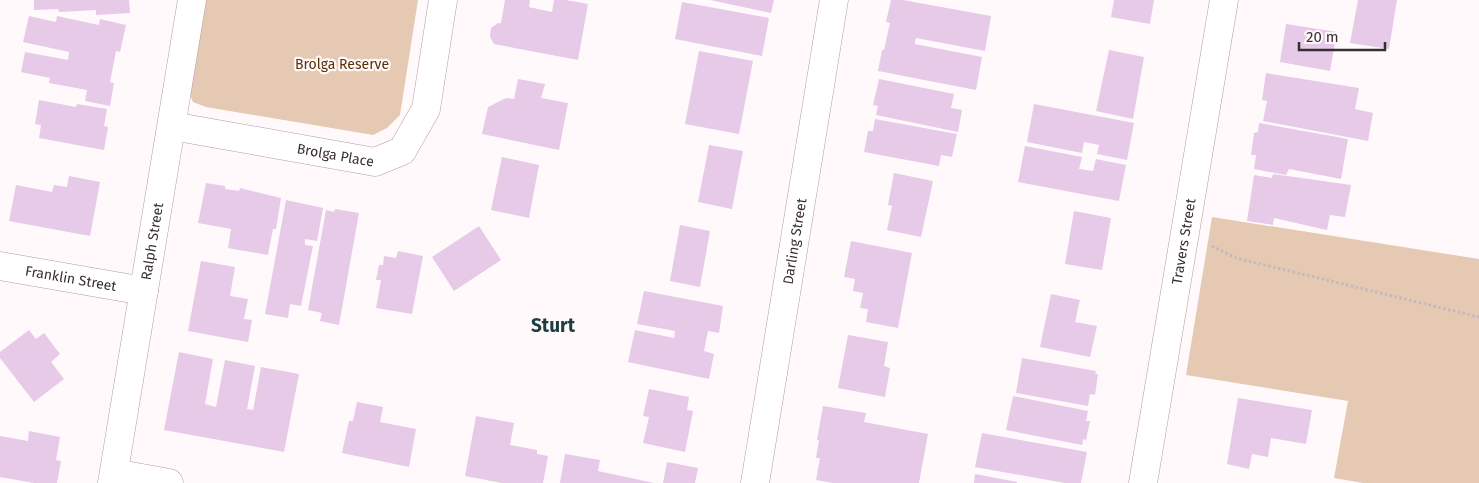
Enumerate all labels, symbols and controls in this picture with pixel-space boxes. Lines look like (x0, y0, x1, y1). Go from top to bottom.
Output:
scale bar (1299, 20, 1385, 52)
text: 20 m (1306, 28, 1339, 46)
park label: Brolga Reserve (295, 56, 389, 73)
street label: Brolga Place (296, 140, 375, 170)
street label: Darling Street (779, 196, 810, 286)
street label: Travers Street (1168, 196, 1199, 286)
street label: Ralph Street (137, 200, 167, 281)
street label: Franklin Street (24, 262, 119, 295)
district label: Sturt (531, 314, 576, 337)

